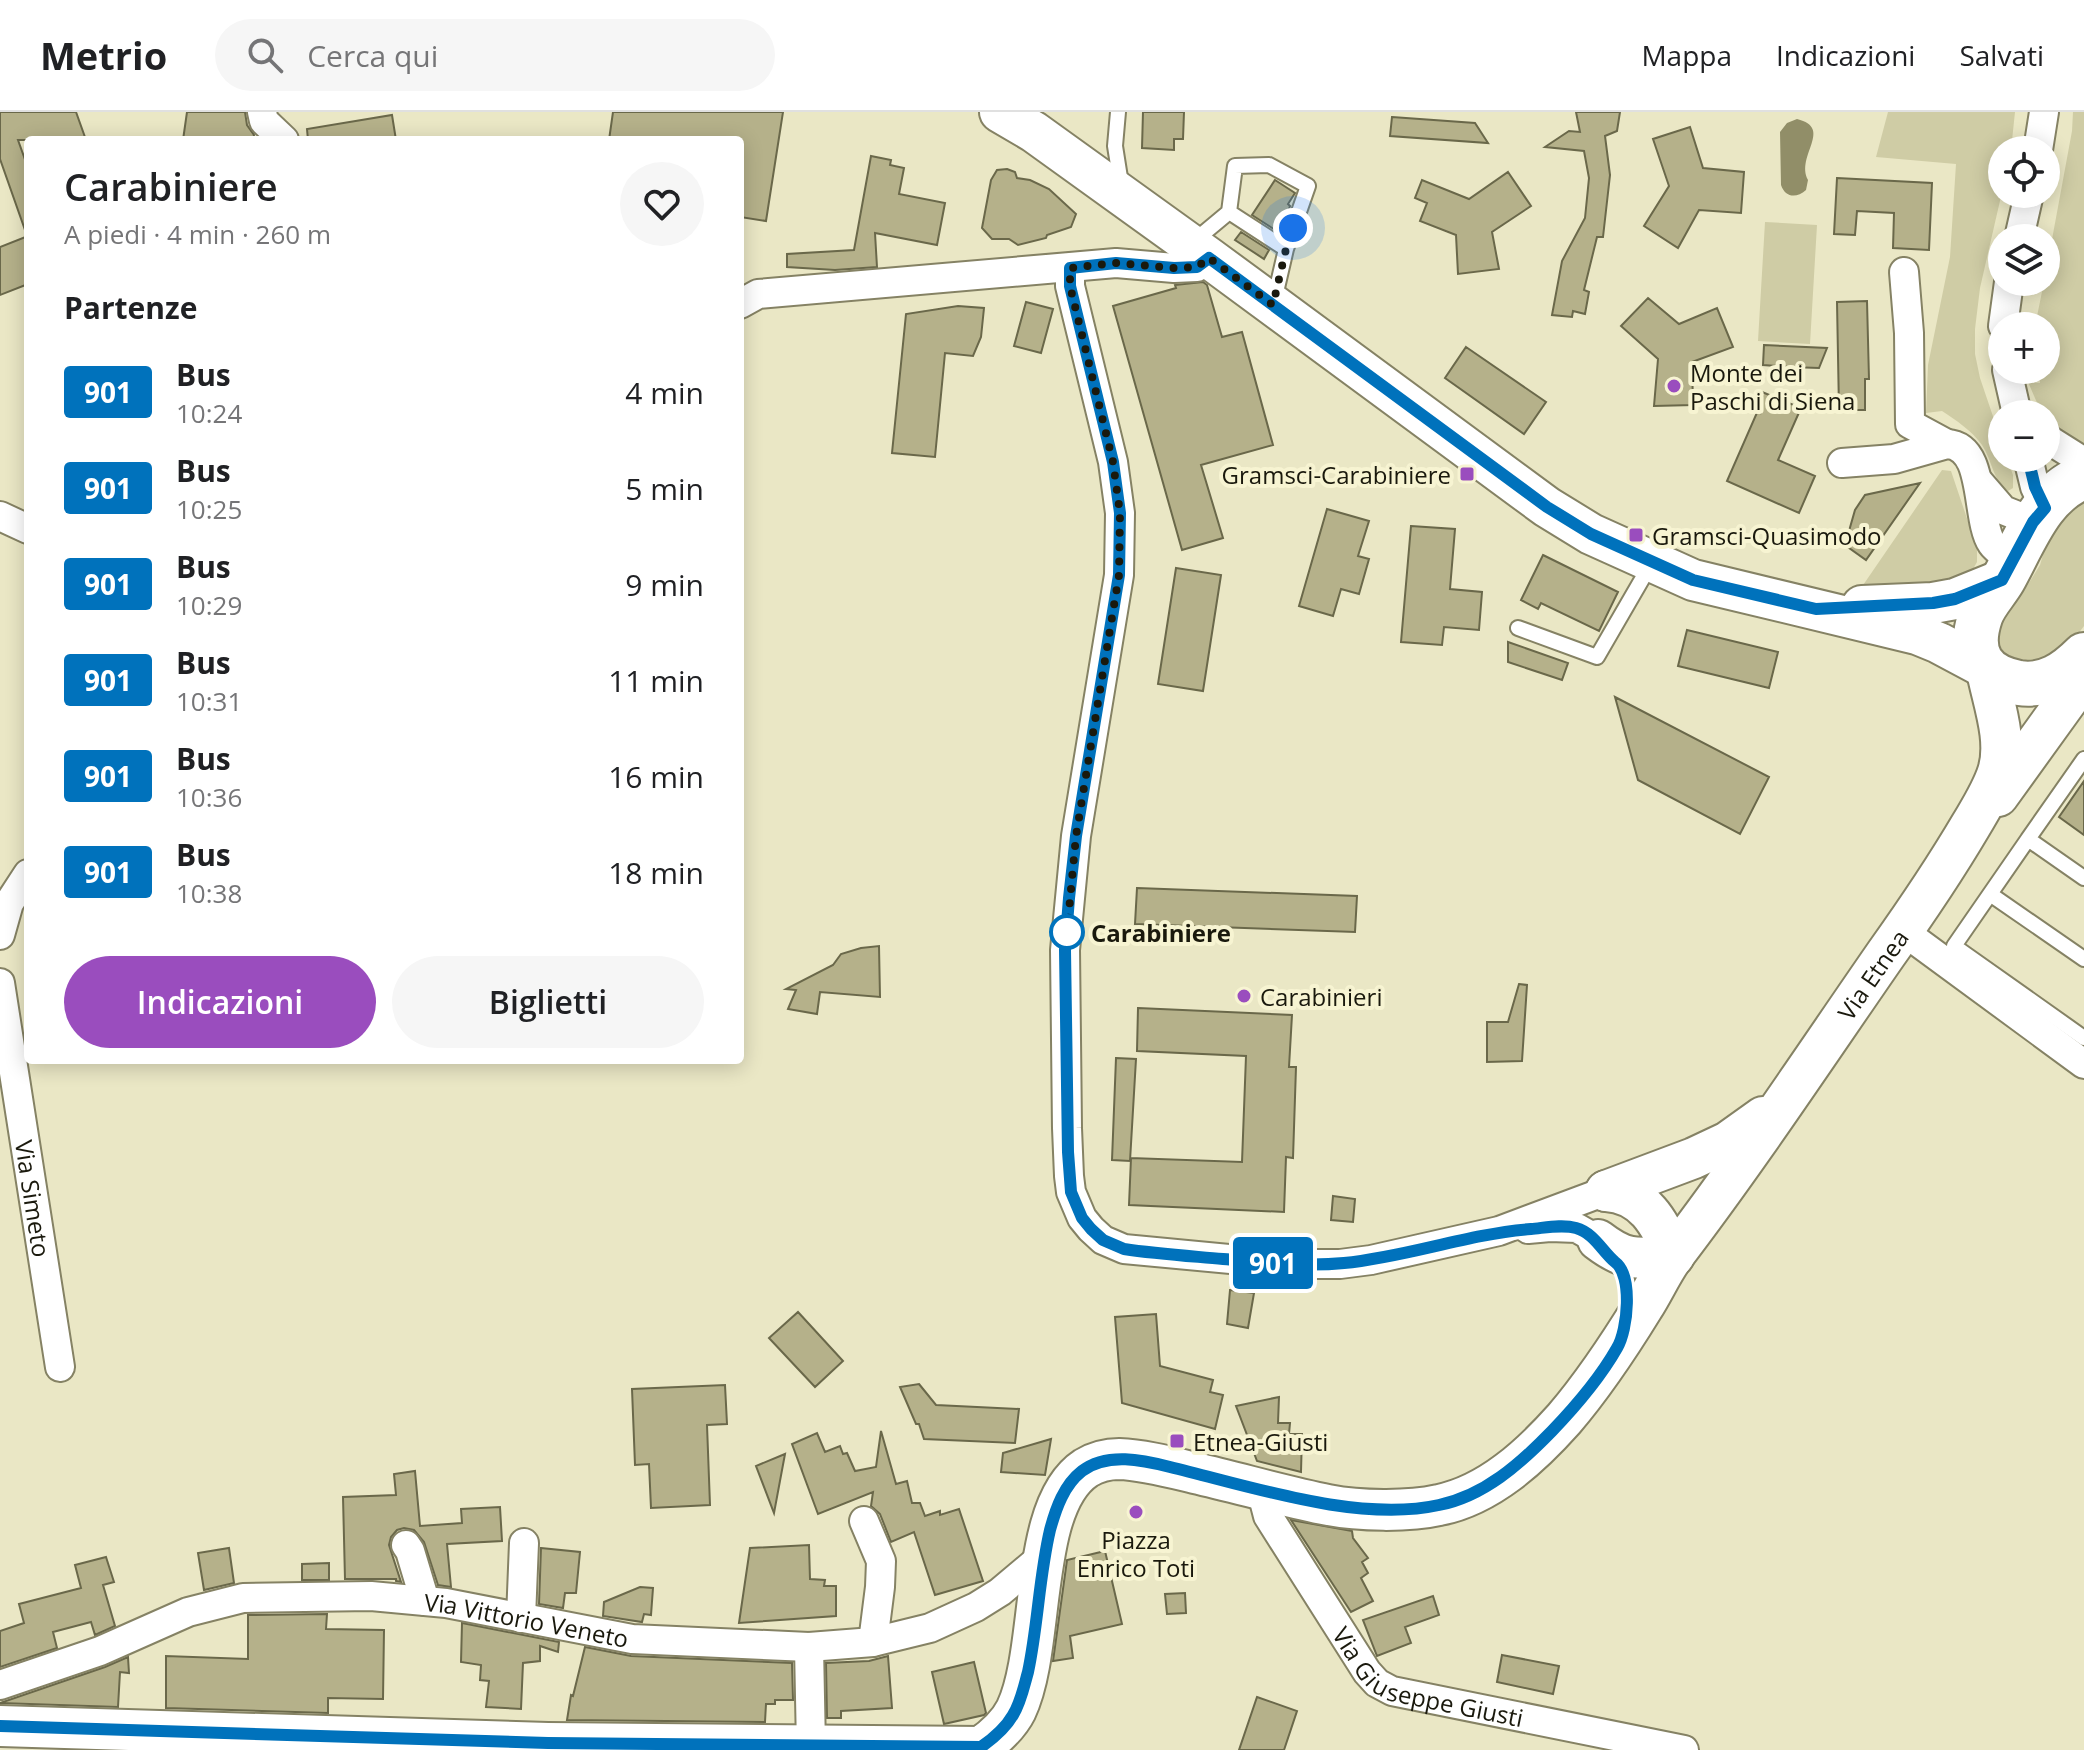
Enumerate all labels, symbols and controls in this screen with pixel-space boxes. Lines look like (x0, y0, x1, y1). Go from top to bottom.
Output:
search box (215, 19, 775, 91)
text: Metrio (40, 29, 167, 81)
icon: search (243, 33, 287, 77)
text: Cerca qui (307, 35, 438, 76)
text: Mappa (1641, 36, 1732, 74)
text: Indicazioni (1776, 36, 1915, 74)
text: Salvati (1959, 36, 2044, 74)
map controls (1988, 136, 2060, 472)
button: locate (1988, 136, 2060, 208)
text: Carabiniere (64, 160, 278, 212)
button: heart (620, 162, 704, 246)
your location (1273, 208, 1313, 248)
text: A piedi · 4 min · 260 m (64, 216, 331, 252)
button: layers (1988, 224, 2060, 296)
text: Partenze (64, 287, 197, 328)
button: + (1988, 312, 2060, 384)
text: Bus (176, 354, 231, 395)
place label: Monte dei Paschi di Siena (1690, 356, 1855, 417)
text: 4 min (625, 372, 704, 413)
text: 901 (84, 373, 132, 411)
marker: Monte dei Paschi di Siena (1665, 377, 1683, 395)
text: 10:24 (176, 395, 242, 431)
button: − (1988, 400, 2060, 472)
text: Bus (176, 450, 231, 491)
place label: Gramsci-Carabiniere (1222, 458, 1451, 491)
marker: Gramsci-Carabiniere (1458, 465, 1476, 483)
text: 5 min (625, 468, 704, 509)
text: 901 (84, 469, 132, 507)
text: 10:25 (176, 491, 242, 527)
place label: Gramsci-Quasimodo (1652, 519, 1882, 552)
marker: Gramsci-Quasimodo (1627, 526, 1645, 544)
text: Bus (176, 546, 231, 587)
text: 9 min (625, 564, 704, 605)
text: 901 (84, 565, 132, 603)
text: 10:29 (176, 587, 242, 623)
text: Bus (176, 642, 231, 683)
text: 11 min (608, 660, 704, 701)
text: 901 (84, 661, 132, 699)
text: 10:31 (176, 683, 242, 719)
text: Bus (176, 738, 231, 779)
text: 16 min (608, 756, 704, 797)
text: 901 (84, 757, 132, 795)
text: 10:36 (176, 779, 242, 815)
text: Bus (176, 834, 231, 875)
text: 18 min (608, 852, 704, 893)
text: 901 (84, 853, 132, 891)
text: 10:38 (176, 875, 242, 911)
marker: Carabiniere (1050, 915, 1084, 949)
place label: Carabiniere (1091, 916, 1231, 949)
street label: Via Etnea (1829, 922, 1915, 1026)
button: Indicazioni (64, 956, 376, 1048)
button: Biglietti (392, 956, 704, 1048)
place label: Carabinieri (1260, 980, 1382, 1013)
marker: Carabinieri (1235, 987, 1253, 1005)
street label: Via Simeto (8, 1138, 59, 1259)
line badge: 901 (1227, 1237, 1319, 1289)
text: 901 (1249, 1244, 1297, 1282)
place label: Etnea-Giusti (1193, 1425, 1328, 1458)
marker: Etnea-Giusti (1168, 1432, 1186, 1450)
marker: Piazza Enrico Toti (1127, 1503, 1145, 1521)
place label: Piazza Enrico Toti (1077, 1523, 1195, 1584)
street label: Via Vittorio Veneto (423, 1585, 631, 1654)
street label: Via Giuseppe Giusti (1326, 1620, 1526, 1734)

